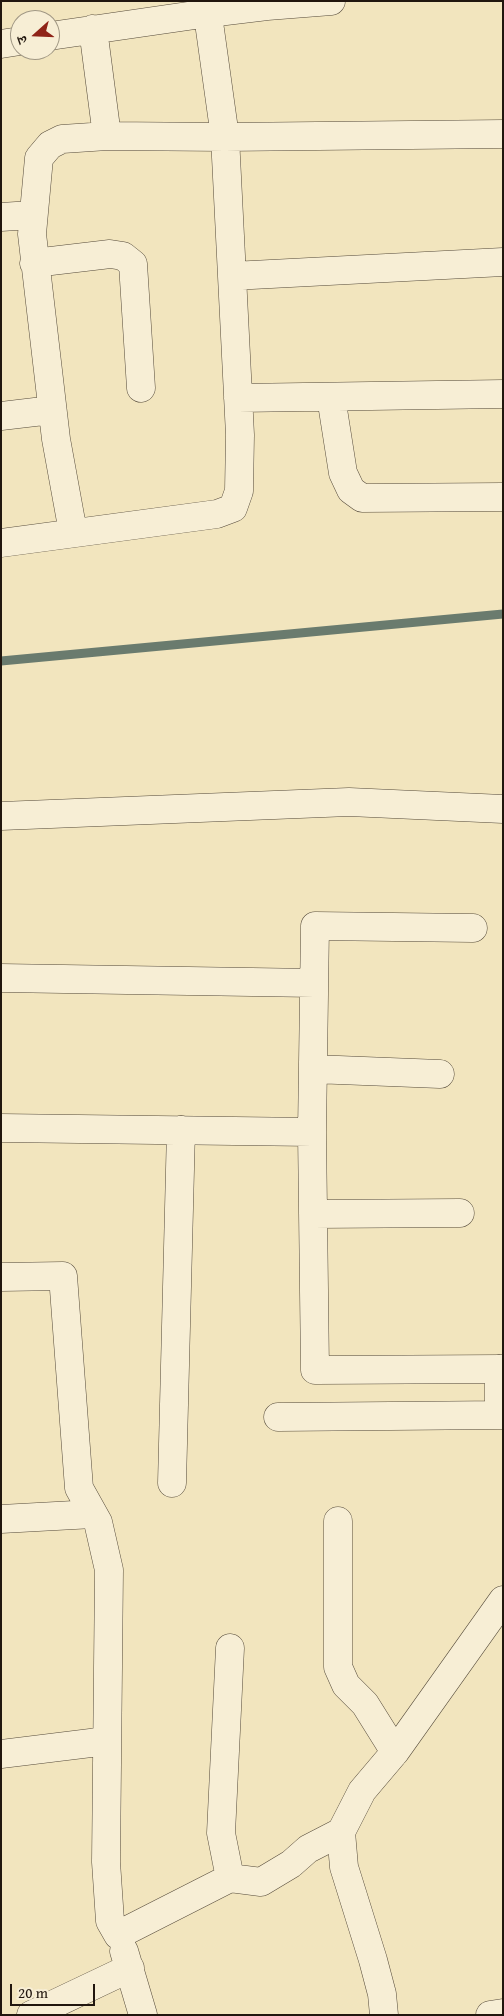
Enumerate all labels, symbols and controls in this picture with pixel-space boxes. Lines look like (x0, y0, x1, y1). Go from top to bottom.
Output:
north arrow (10, 10, 60, 60)
text: उ (11, 33, 32, 47)
scale bar (12, 1974, 98, 2006)
text: 20 m (18, 1982, 48, 2003)

